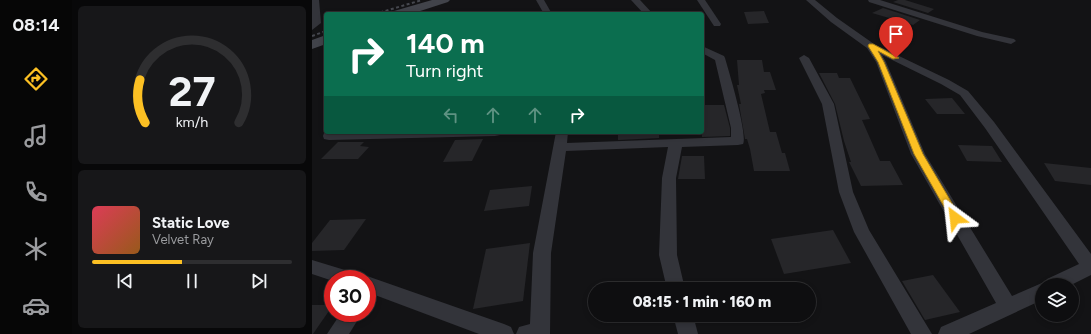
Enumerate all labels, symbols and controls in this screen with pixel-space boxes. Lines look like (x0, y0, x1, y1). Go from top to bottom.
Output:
text: 08:14 (12, 14, 60, 36)
pin (879, 17, 913, 58)
icon: arrive (885, 23, 907, 45)
text: 140 m (406, 26, 485, 60)
icon: right (340, 28, 392, 80)
text: Turn right (406, 60, 483, 82)
icon: directions (22, 65, 50, 93)
text: 27 (168, 66, 216, 116)
icon: left (440, 104, 462, 126)
icon: ahead (482, 104, 504, 126)
icon: ahead (524, 104, 546, 126)
icon: right (566, 104, 588, 126)
text: km/h (176, 113, 208, 131)
icon: music (22, 122, 50, 150)
icon: phone (22, 178, 50, 206)
position arrow (934, 197, 976, 239)
text: Static Love (152, 214, 230, 232)
text: Velvet Ray (152, 232, 214, 247)
icon: climate (22, 235, 50, 263)
icon: previous (114, 270, 136, 292)
icon: pause (181, 270, 203, 292)
icon: next (248, 270, 270, 292)
speed limit sign: 30 (324, 270, 376, 322)
map controls (1035, 278, 1079, 322)
button: layers (1035, 278, 1079, 322)
icon: car (22, 292, 50, 320)
text: 08:15 · 1 min · 160 m (633, 293, 771, 311)

